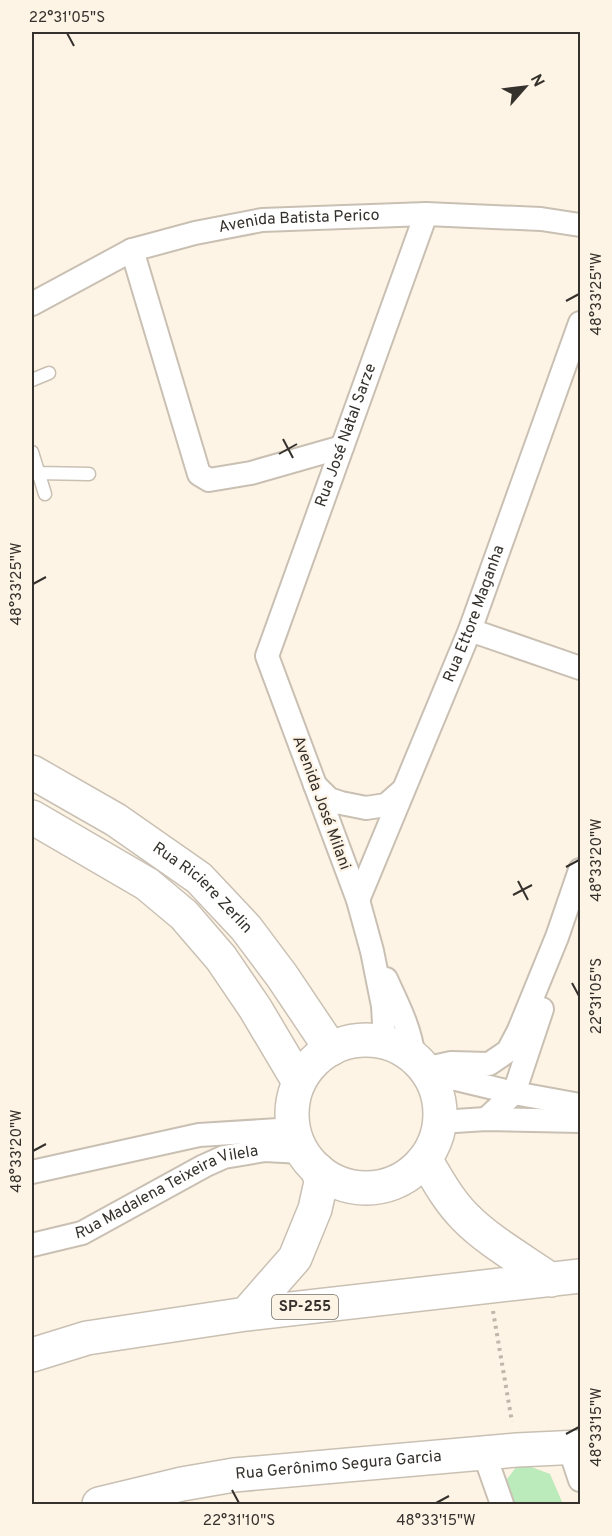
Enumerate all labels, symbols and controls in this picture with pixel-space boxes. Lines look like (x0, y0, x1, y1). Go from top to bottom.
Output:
text: 22°31'05"S (29, 9, 105, 28)
north arrow (495, 57, 555, 117)
text: N (525, 71, 548, 91)
street label: Avenida Batista Perico (217, 206, 380, 238)
text: 48°33'25"W (588, 252, 607, 336)
street label: Rua José Natal Sarze (311, 361, 381, 510)
text: 48°33'25"W (8, 542, 27, 626)
street label: Rua Ettore Maganha (439, 543, 510, 686)
street label: Avenida José Milani (287, 733, 355, 873)
text: 48°33'20"W (588, 818, 607, 902)
street label: Rua Riciere Zerlin (148, 838, 256, 938)
text: 22°31'05"S (588, 958, 607, 1034)
text: 48°33'20"W (8, 1109, 27, 1193)
street label: Rua Madalena Teixeira Vilela (73, 1141, 260, 1244)
road number: SP-255 (272, 1295, 338, 1319)
text: 48°33'15"W (588, 1387, 607, 1467)
street label: Rua Gerônimo Segura Garcia (235, 1447, 442, 1485)
text: 22°31'10"S (203, 1512, 275, 1531)
text: 48°33'15"W (396, 1512, 476, 1531)

